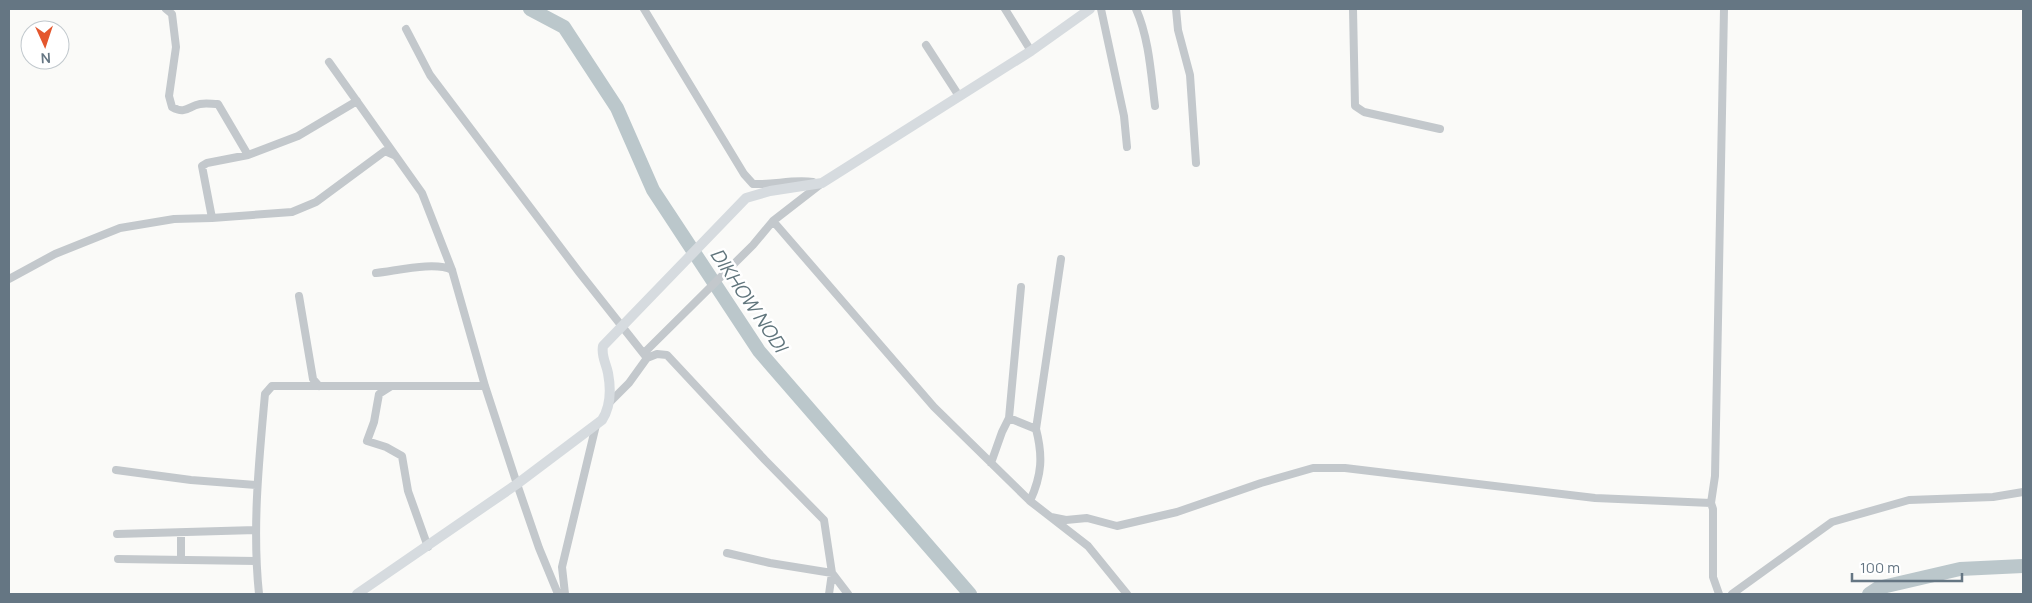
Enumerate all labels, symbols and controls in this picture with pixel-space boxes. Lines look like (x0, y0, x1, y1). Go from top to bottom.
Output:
north arrow (20, 20, 70, 70)
text: N (40, 49, 51, 68)
water label: DIKHOW NODI (705, 243, 795, 359)
scale bar (1852, 550, 1962, 582)
text: 100 m (1860, 557, 1900, 578)

